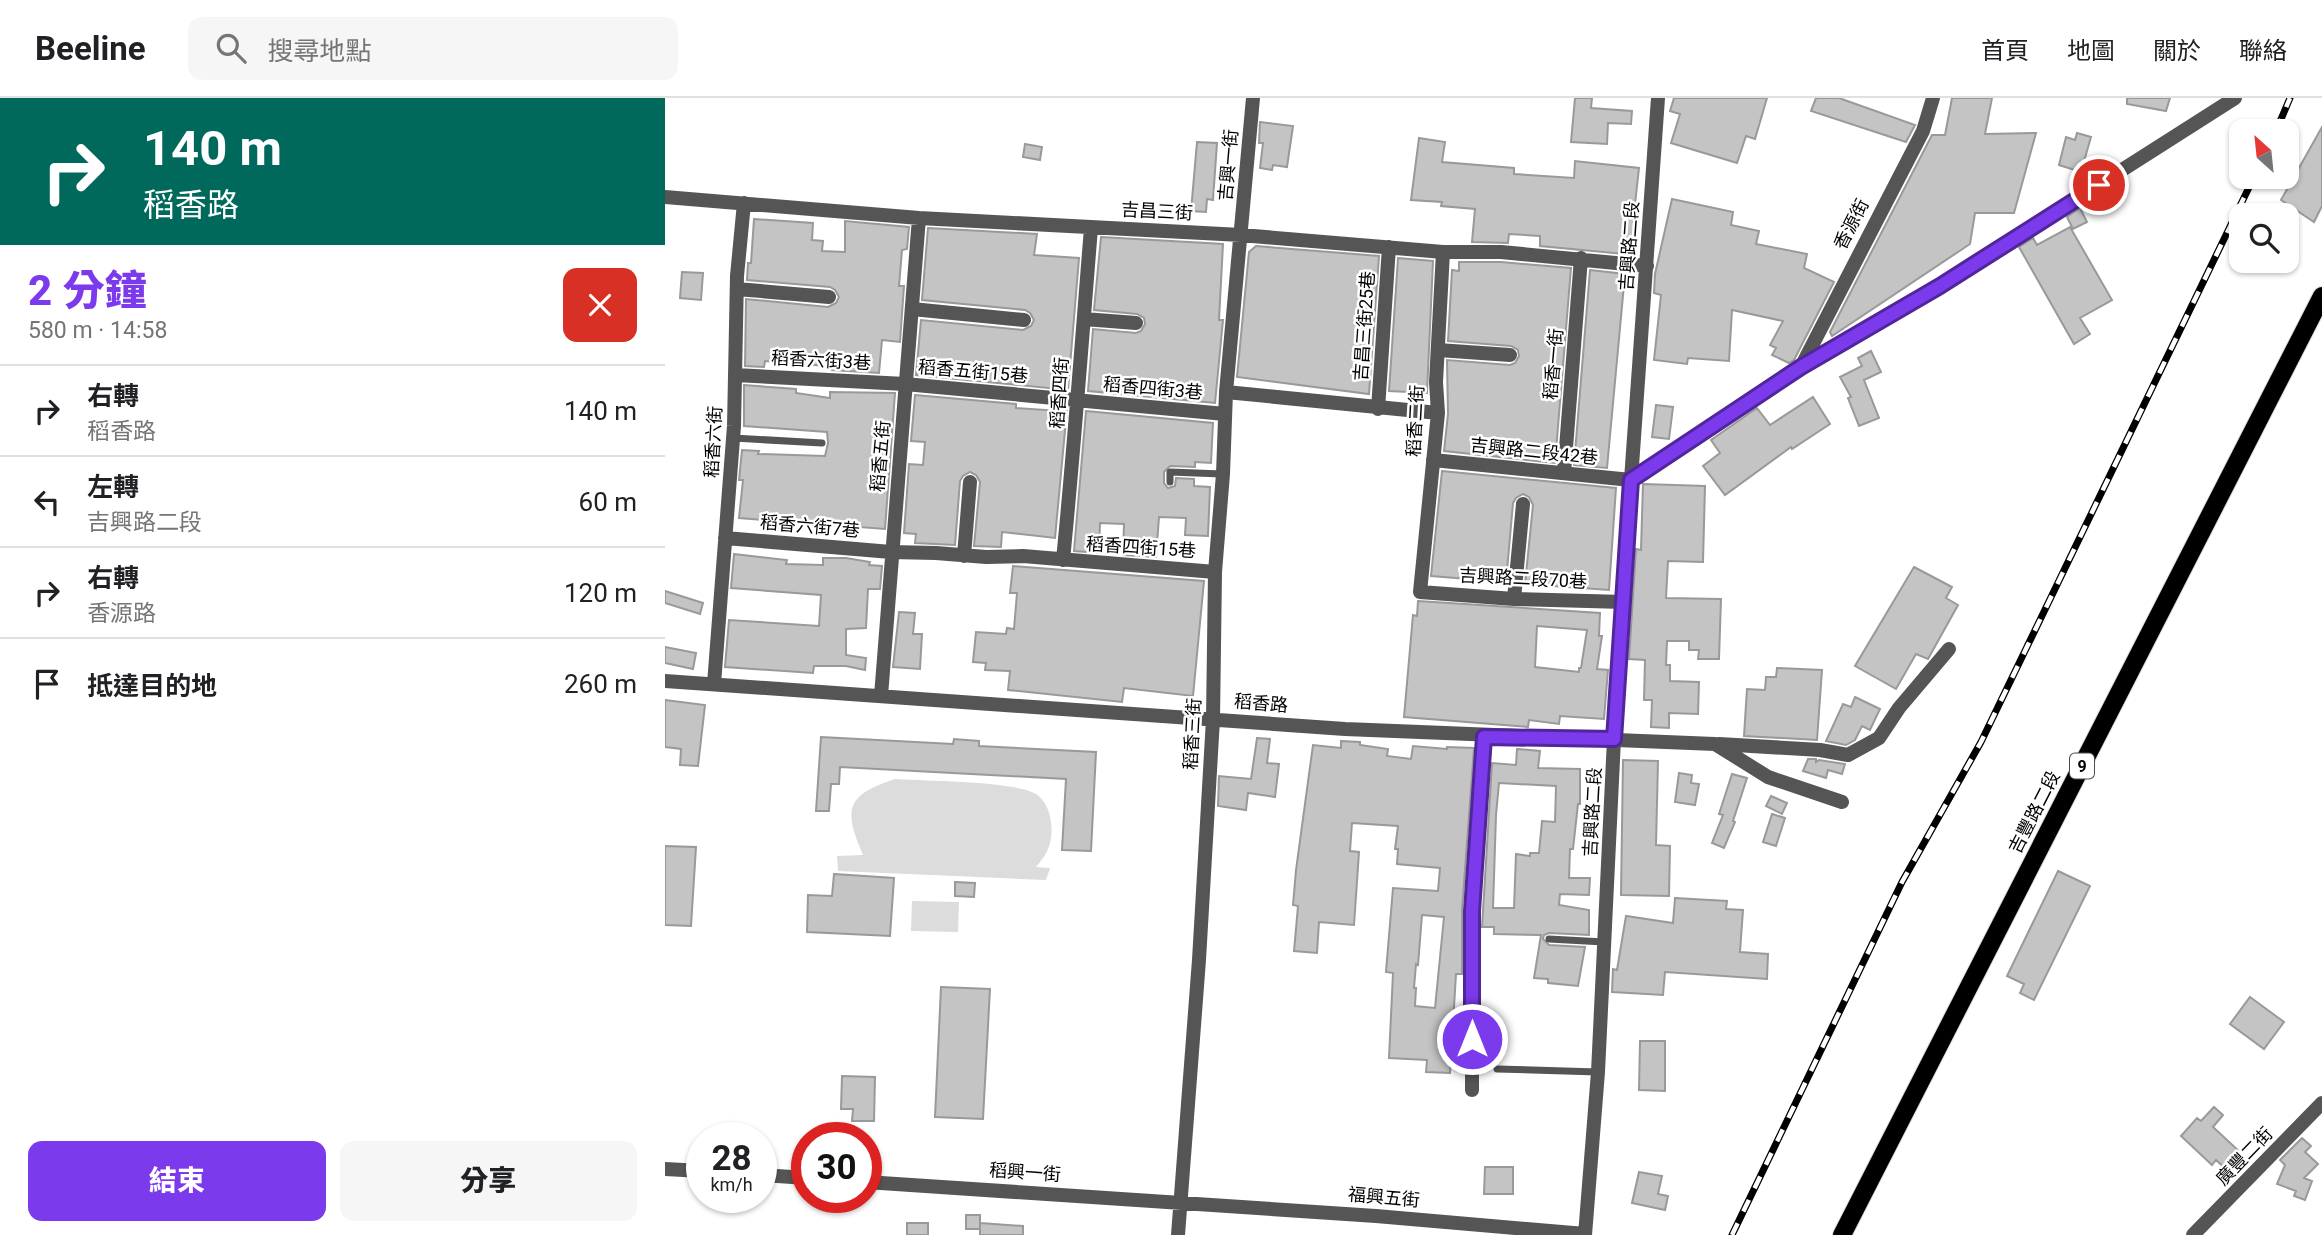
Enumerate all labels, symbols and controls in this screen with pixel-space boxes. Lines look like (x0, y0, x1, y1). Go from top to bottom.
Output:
search box (188, 17, 678, 80)
text: Beeline (35, 29, 146, 68)
icon: search (212, 29, 250, 67)
text: 搜尋地點 (268, 36, 372, 66)
text: 首頁 (1981, 37, 2029, 65)
text: 地圖 (2067, 37, 2115, 65)
text: 關於 (2153, 37, 2201, 65)
text: 聯絡 (2239, 37, 2287, 65)
north arrow (2229, 119, 2299, 189)
map controls (2229, 119, 2299, 273)
text: 140 m (143, 120, 282, 177)
icon: right (28, 126, 119, 217)
street label: 吉興一街 (1214, 128, 1242, 202)
pin (2069, 155, 2129, 215)
icon: arrive (2080, 166, 2118, 204)
text: 稻香路 (143, 186, 239, 224)
street label: 香源街 (1829, 195, 1873, 253)
street label: 吉昌三街 (1120, 199, 1194, 223)
street label: 吉興路二段 (1615, 200, 1643, 292)
button: search (2229, 203, 2299, 273)
text: 2 分鐘 (28, 266, 147, 315)
button: close (563, 268, 637, 342)
street label: 吉昌三街25巷 (1350, 270, 1378, 382)
text: 580 m · 14:58 (28, 317, 167, 344)
street label: 稻香一街 (1539, 327, 1567, 401)
street label: 稻香六街3巷 (770, 347, 872, 373)
street label: 稻香五街15巷 (917, 356, 1029, 386)
street label: 稻香四街 (1046, 356, 1072, 430)
street label: 稻香四街3巷 (1102, 373, 1204, 403)
text: 右轉 (87, 381, 139, 411)
street label: 稻香二街 (1403, 384, 1427, 458)
icon: right (28, 392, 66, 430)
text: 140 m (564, 396, 637, 426)
street label: 稻香六街 (701, 405, 725, 479)
text: 稻香路 (87, 418, 156, 445)
street label: 稻香五街 (866, 419, 894, 493)
street label: 吉興路二段42巷 (1469, 434, 1599, 468)
text: 左轉 (87, 472, 139, 502)
icon: left (28, 483, 66, 521)
text: 60 m (579, 487, 637, 517)
text: 吉興路二段 (87, 509, 202, 536)
street label: 稻香六街7巷 (759, 511, 861, 541)
street label: 稻香四街15巷 (1085, 533, 1197, 561)
text: 右轉 (87, 563, 139, 593)
street label: 吉興路二段70巷 (1458, 564, 1588, 592)
icon: right (28, 574, 66, 612)
text: 120 m (564, 578, 637, 608)
text: 香源路 (87, 600, 156, 627)
icon: arrive (28, 665, 66, 703)
text: 260 m (564, 669, 637, 699)
text: 抵達目的地 (87, 671, 217, 701)
street label: 稻香路 (1233, 690, 1289, 716)
street label: 稻香三街 (1180, 697, 1204, 771)
road number: 9 (2070, 754, 2094, 778)
street label: 吉興路二段 (1579, 767, 1605, 857)
street label: 吉豐路二段 (2004, 767, 2064, 857)
position arrow (1435, 1002, 1509, 1076)
speed limit sign: 30 (791, 1122, 882, 1213)
street label: 廣豐二街 (2211, 1123, 2277, 1189)
text: 28 (711, 1138, 752, 1179)
button: 結束 (28, 1141, 326, 1221)
button: 分享 (340, 1141, 637, 1221)
street label: 稻興一街 (988, 1159, 1062, 1185)
text: km/h (710, 1174, 753, 1195)
street label: 福興五街 (1347, 1183, 1421, 1211)

